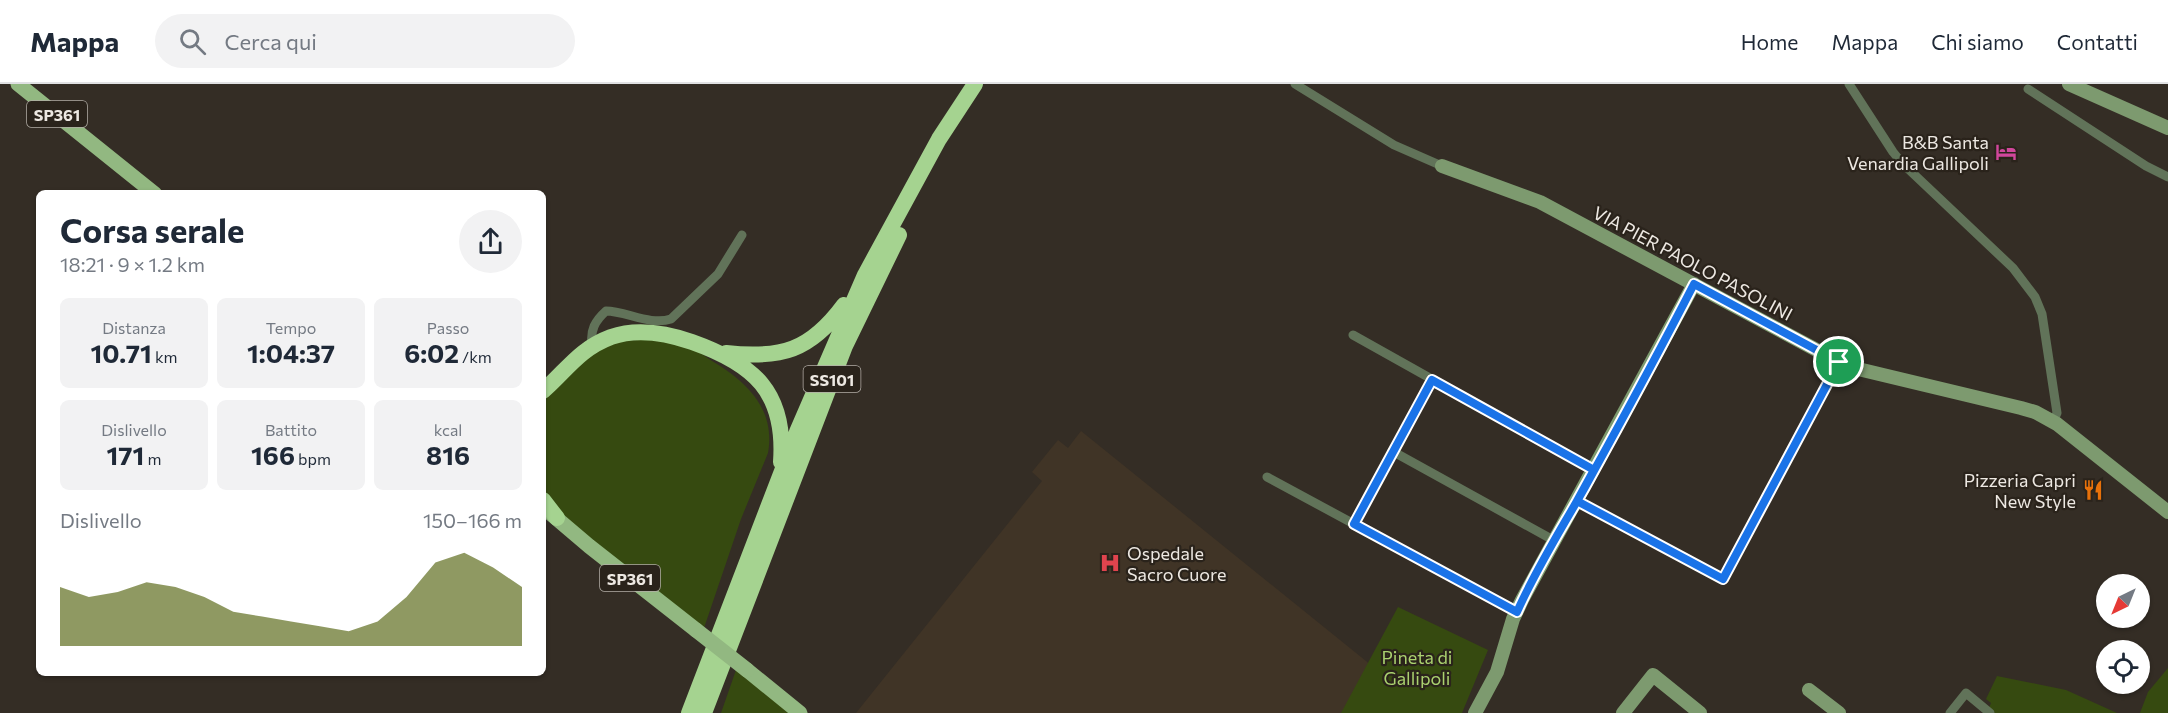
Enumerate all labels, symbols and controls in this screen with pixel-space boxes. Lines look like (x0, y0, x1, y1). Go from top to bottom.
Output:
search box (155, 14, 575, 68)
text: Mappa (30, 24, 119, 58)
icon: search (176, 25, 209, 58)
text: Cerca qui (224, 28, 317, 55)
text: Home (1741, 29, 1798, 54)
text: Mappa (1831, 29, 1898, 54)
text: Chi siamo (1931, 29, 2024, 54)
text: Contatti (2057, 29, 2138, 54)
road number: SP361 (27, 101, 87, 127)
place label: B&B Santa Venardia Gallipoli (1847, 131, 1989, 174)
hotel icon: B&B Santa Venardia Gallipoli (1994, 140, 2018, 164)
street label: VIA PIER PAOLO PASOLINI (1589, 201, 1797, 325)
text: Corsa serale (60, 209, 244, 250)
button: share (459, 210, 522, 273)
text: 18:21 · 9 × 1.2 km (60, 252, 205, 276)
text: Distanza (102, 318, 166, 337)
text: Tempo (266, 318, 316, 337)
text: Passo (427, 318, 469, 337)
pin (1813, 336, 1864, 387)
text: 10.71 (90, 337, 152, 368)
text: 1:04:37 (247, 337, 335, 368)
text: 6:02 (404, 337, 459, 368)
icon: arrive (1822, 345, 1855, 378)
text: km (152, 347, 178, 366)
text: /km (459, 347, 492, 366)
road number: SS101 (804, 366, 860, 392)
text: Dislivello (101, 420, 167, 439)
text: Battito (265, 420, 317, 439)
text: kcal (434, 420, 462, 439)
text: 171 (107, 439, 144, 470)
text: 166 (251, 439, 295, 470)
text: 816 (426, 439, 470, 470)
text: m (144, 449, 161, 468)
text: bpm (295, 449, 331, 468)
place label: Pizzeria Capri New Style (1964, 469, 2076, 512)
restaurant icon: Pizzeria Capri New Style (2081, 478, 2105, 502)
text: Dislivello (60, 508, 142, 532)
text: 150–166 m (423, 508, 522, 532)
place label: Ospedale Sacro Cuore (1127, 542, 1226, 585)
hospital icon: Ospedale Sacro Cuore (1098, 551, 1122, 575)
road number: SP361 (600, 565, 660, 591)
north arrow (2096, 574, 2150, 628)
map controls (2096, 574, 2150, 694)
button: locate (2096, 640, 2150, 694)
park label: Pineta di Gallipoli (1382, 646, 1452, 689)

